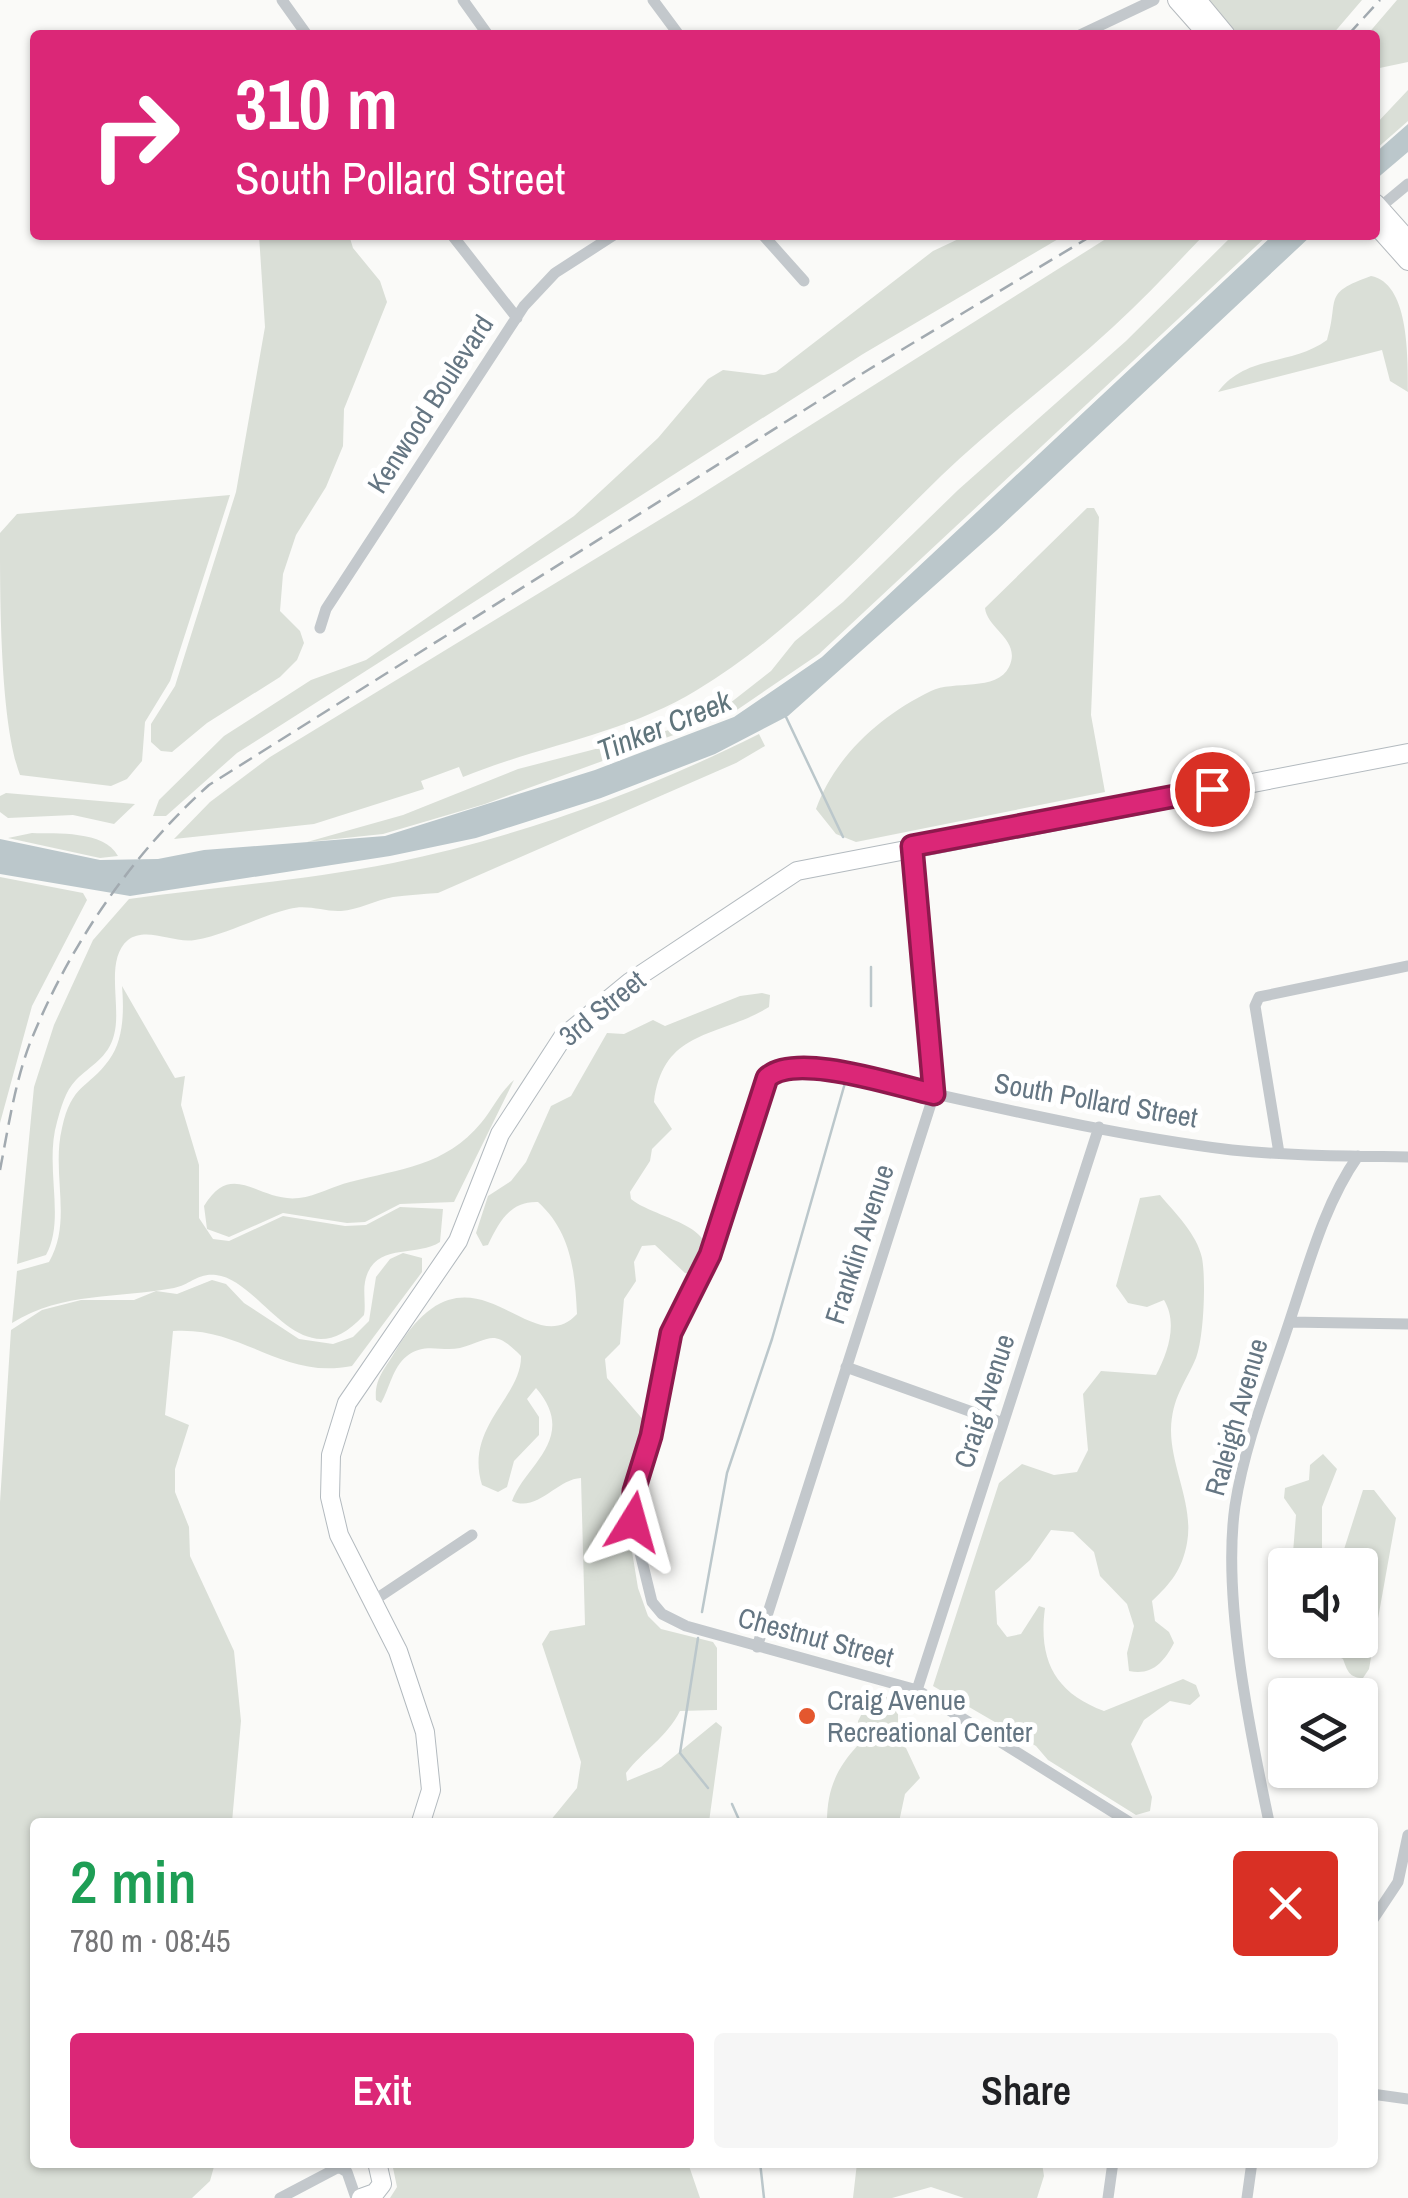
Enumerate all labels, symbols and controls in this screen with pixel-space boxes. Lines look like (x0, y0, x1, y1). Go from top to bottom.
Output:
text: 310 m (235, 57, 398, 151)
icon: right (70, 70, 200, 200)
text: South Pollard Street (235, 147, 565, 208)
street label: Kenwood Boulevard (358, 307, 502, 501)
water label: Tinker Creek (591, 679, 738, 770)
pin (1170, 747, 1255, 832)
icon: arrive (1185, 762, 1240, 817)
street label: 3rd Street (551, 962, 653, 1054)
street label: South Pollard Street (992, 1063, 1200, 1137)
street label: Franklin Avenue (815, 1159, 903, 1329)
street label: Craig Avenue (944, 1329, 1024, 1473)
street label: Raleigh Avenue (1195, 1334, 1277, 1500)
position arrow (581, 1470, 685, 1574)
map controls (1268, 1548, 1378, 1788)
button: sound (1268, 1548, 1378, 1658)
street label: Chestnut Street (734, 1598, 898, 1676)
button: layers (1268, 1678, 1378, 1788)
place label: Craig Avenue Recreational Center (827, 1681, 1033, 1751)
marker: Craig Avenue Recreational Center (796, 1705, 818, 1727)
text: 2 min (70, 1841, 197, 1922)
button: close (1233, 1851, 1338, 1956)
text: 780 m · 08:45 (70, 1919, 230, 1962)
button: Exit (70, 2033, 694, 2148)
button: Share (714, 2033, 1338, 2148)

